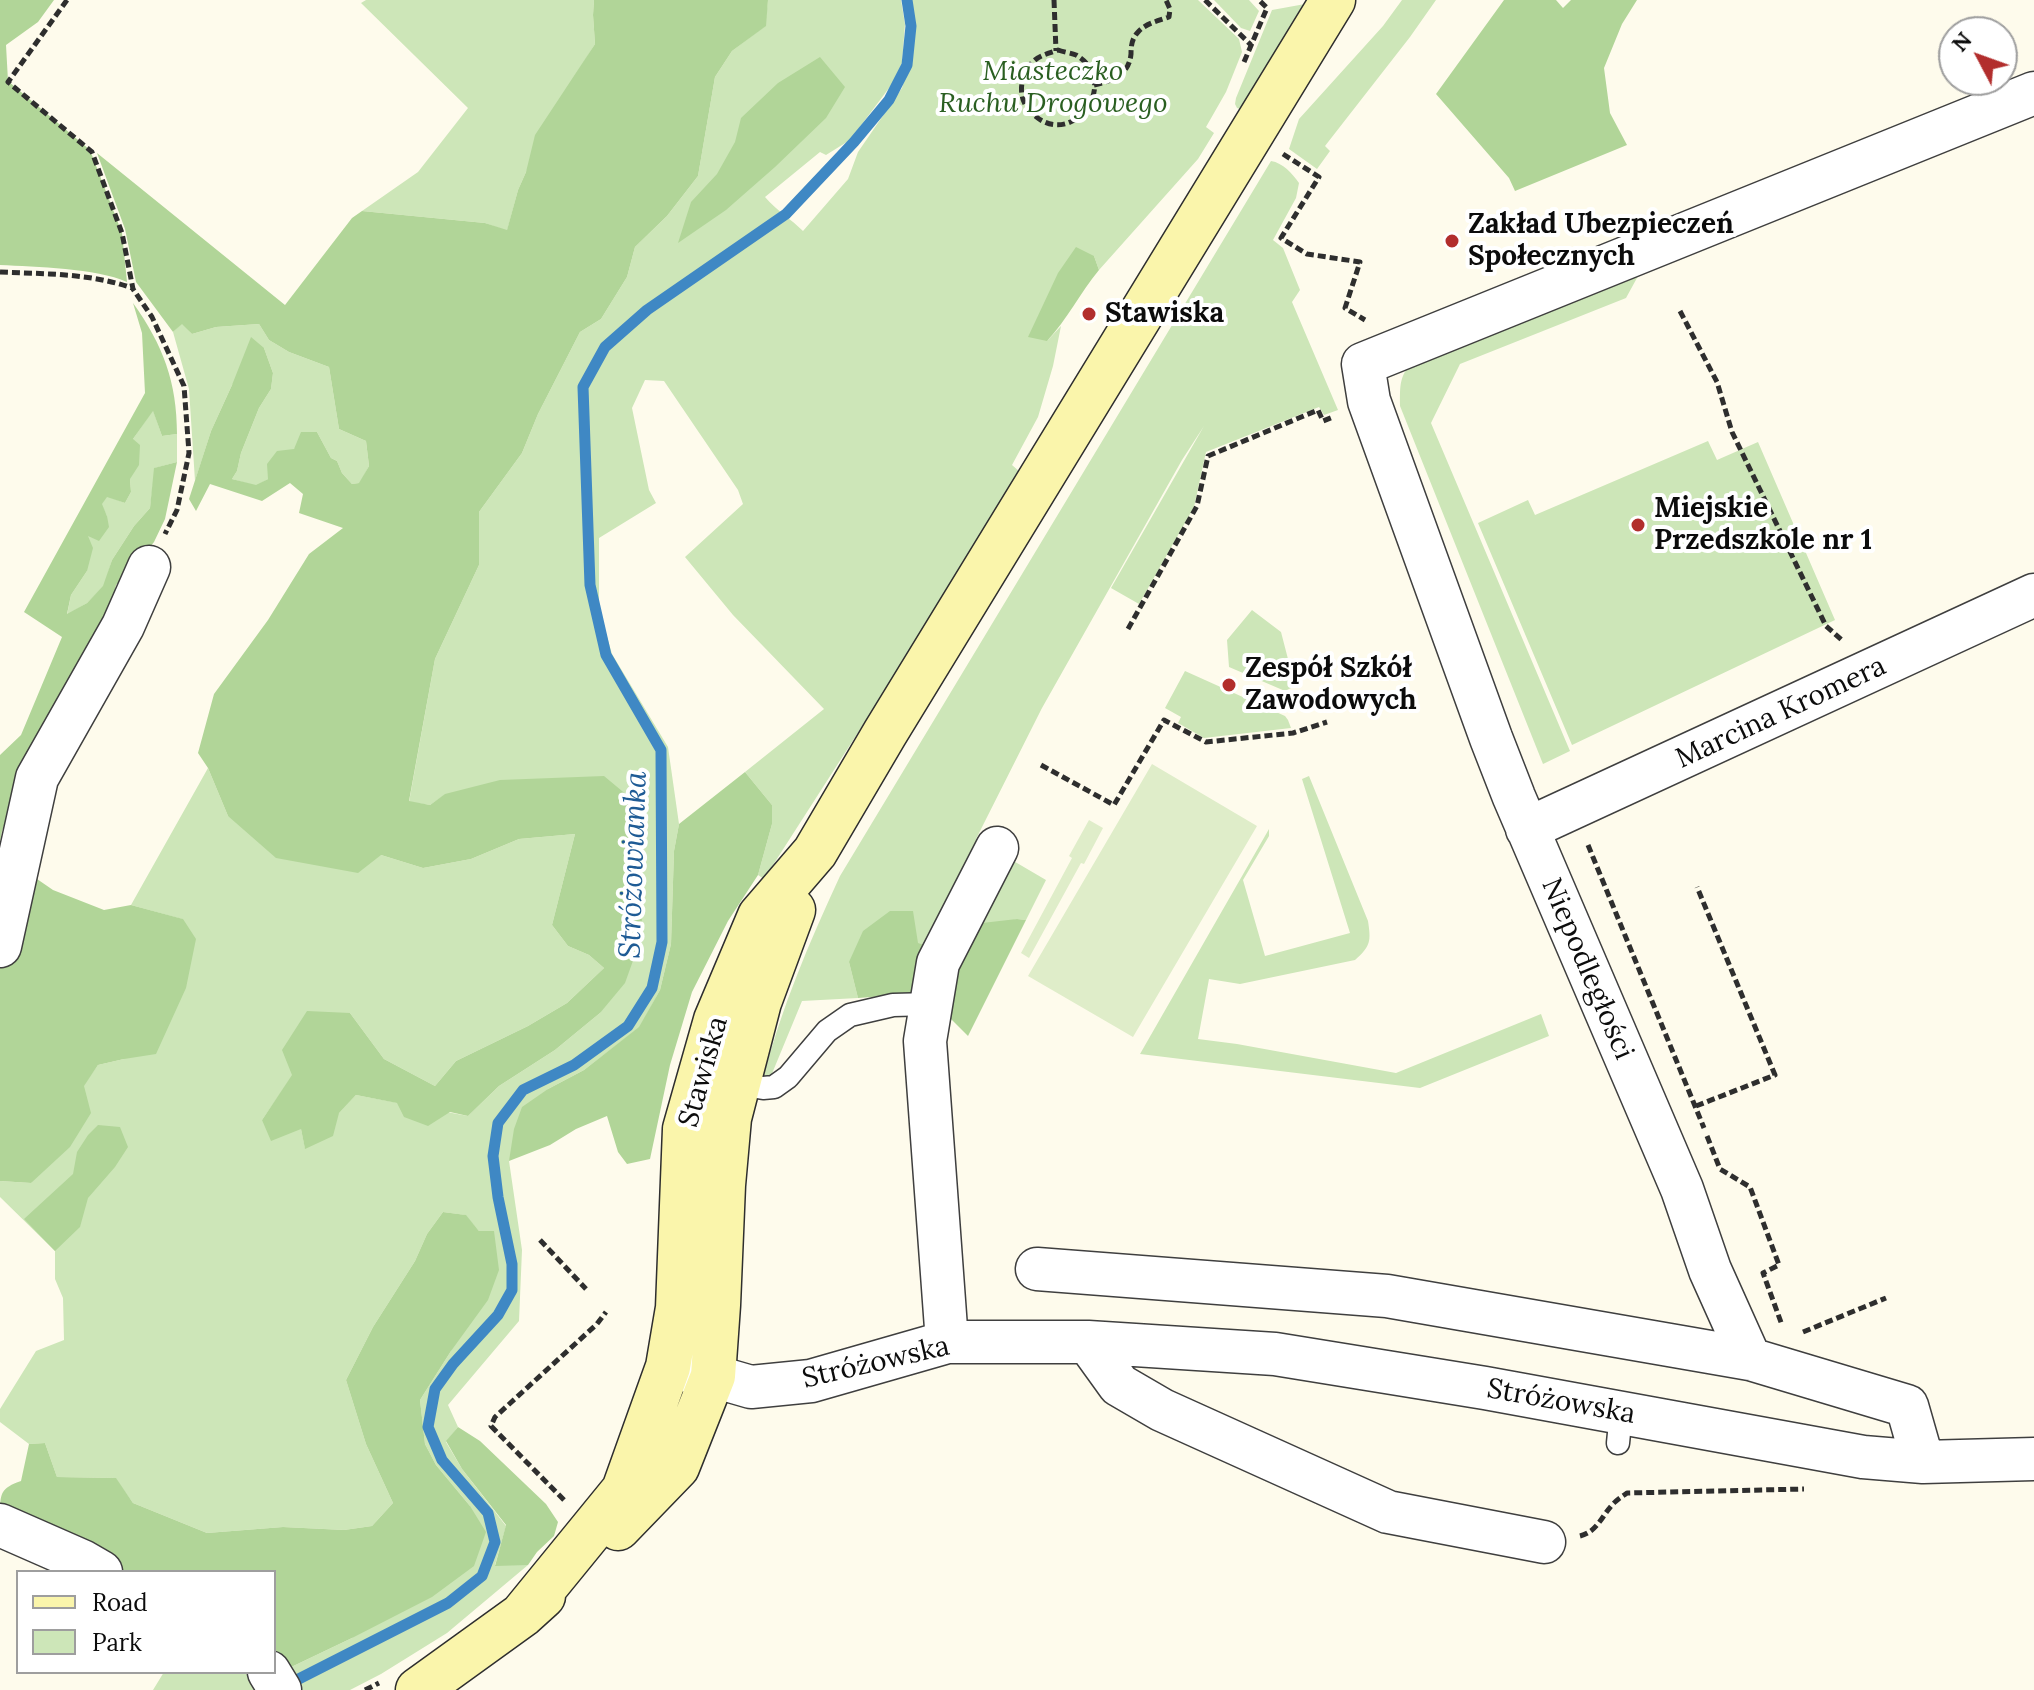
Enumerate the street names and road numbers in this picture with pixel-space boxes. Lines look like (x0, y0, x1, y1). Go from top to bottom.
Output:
street label: Marcina Kromera (1671, 650, 1891, 776)
street label: Niepodległości (1534, 873, 1640, 1065)
street label: Stawiska (672, 1013, 736, 1131)
street label: Stróżowska (799, 1330, 953, 1396)
street label: Stróżowska (1484, 1372, 1638, 1432)

